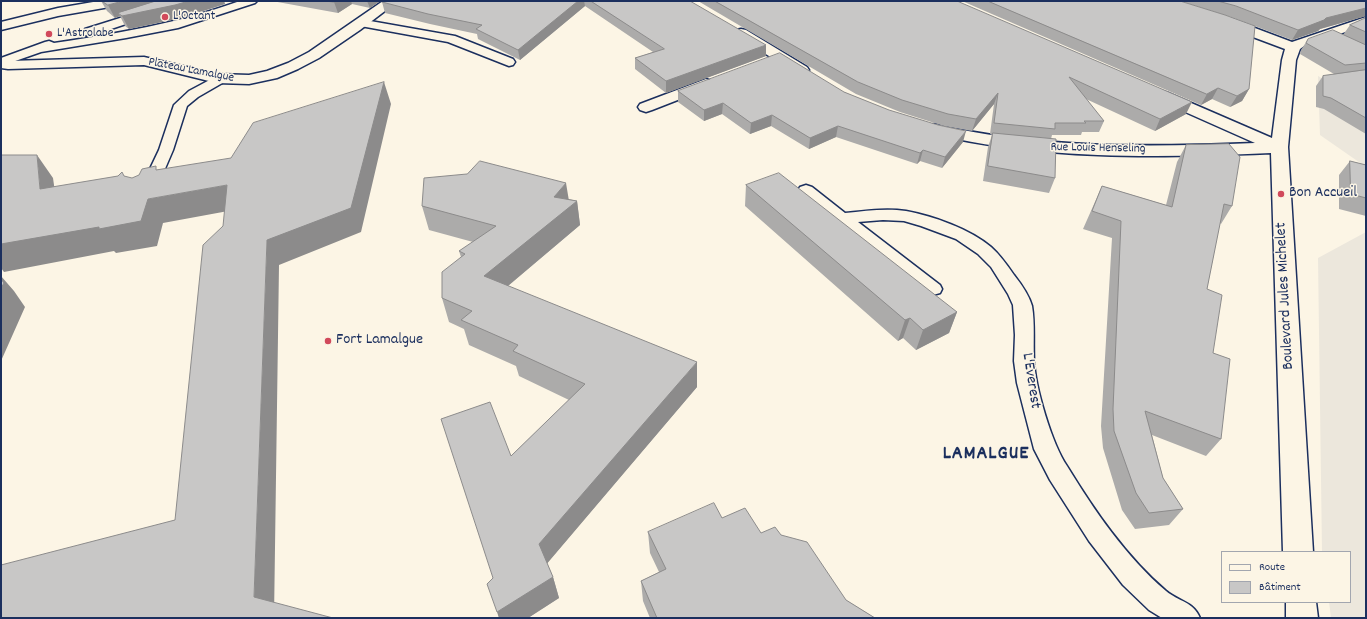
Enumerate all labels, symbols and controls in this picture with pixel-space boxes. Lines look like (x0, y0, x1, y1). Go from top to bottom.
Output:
place label: L'Octant (173, 9, 215, 25)
marker: L'Octant (160, 12, 170, 22)
place label: L'Astrolabe (57, 26, 113, 42)
marker: L'Astrolabe (44, 29, 54, 39)
street label: Plateau Lamalgue (147, 55, 235, 87)
street label: Rue Louis Henseling (1050, 140, 1146, 158)
place label: Bon Accueil (1289, 184, 1357, 204)
marker: Bon Accueil (1276, 189, 1286, 199)
street label: Boulevard Jules Michelet (1273, 222, 1299, 370)
place label: Fort Lamalgue (336, 331, 423, 351)
marker: Fort Lamalgue (323, 336, 333, 346)
street label: L'Everest (1016, 352, 1044, 410)
district label: LAMALGUE (943, 443, 1029, 467)
legend (1221, 551, 1351, 603)
text: Route (1259, 559, 1285, 576)
text: Bâtiment (1259, 579, 1301, 596)

